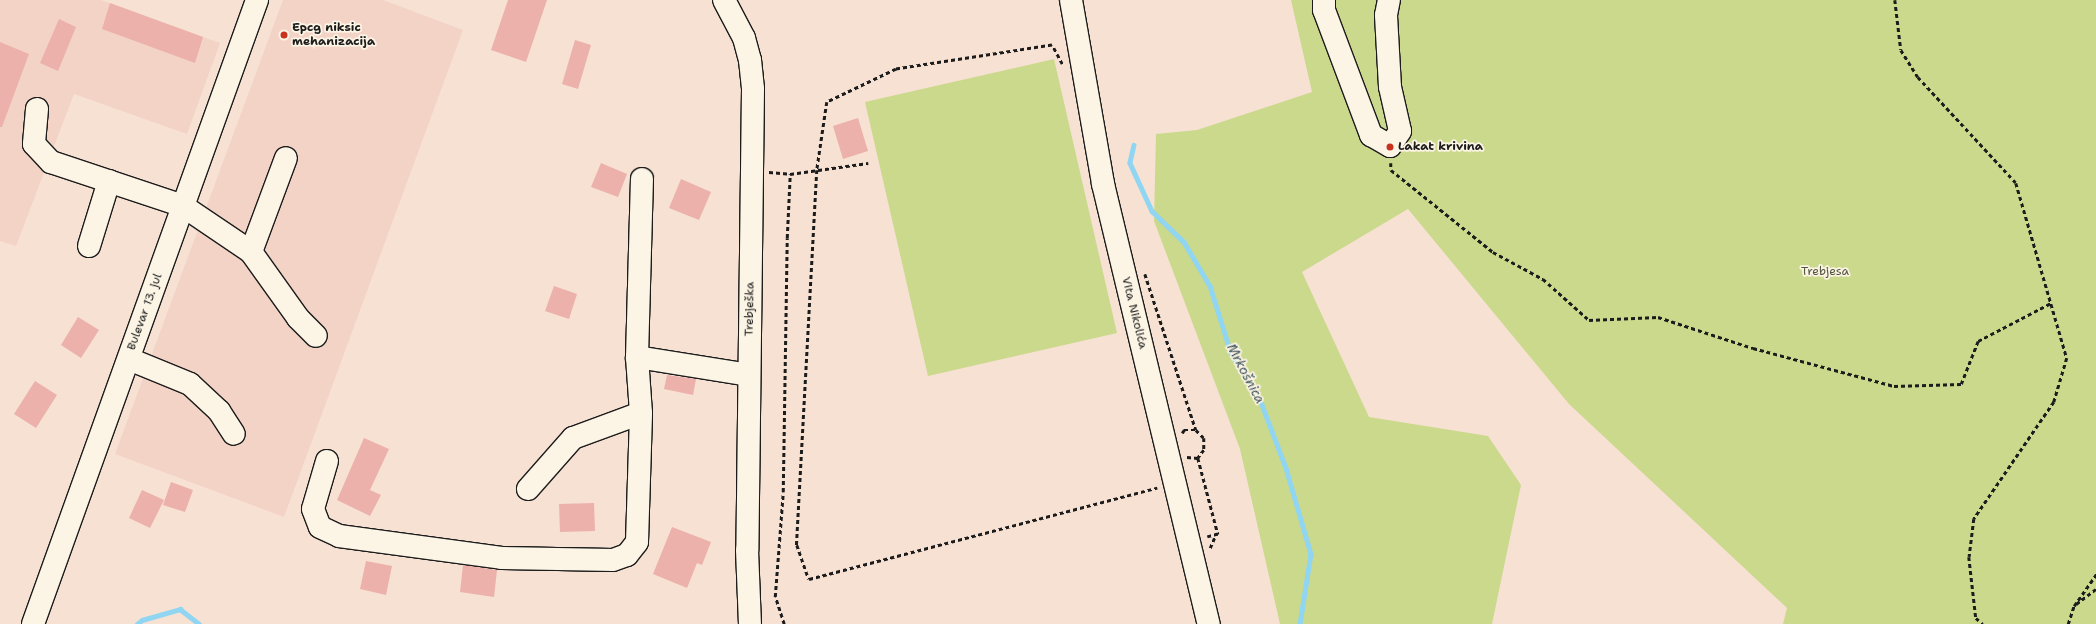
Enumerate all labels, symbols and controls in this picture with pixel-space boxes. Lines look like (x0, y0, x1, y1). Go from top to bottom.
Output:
place label: Epcg niksic mehanizacija (292, 21, 375, 49)
marker: Epcg niksic mehanizacija (279, 30, 289, 40)
place label: Lakat krivina (1398, 140, 1483, 154)
marker: Lakat krivina (1385, 142, 1395, 152)
park label: Trebjesa (1801, 265, 1849, 279)
street label: Bulevar 13. jul (124, 272, 166, 352)
street label: Vita Nikolića (1118, 275, 1150, 351)
street label: Trebješka (742, 282, 758, 336)
water label: Mrkošnica (1223, 341, 1267, 407)

